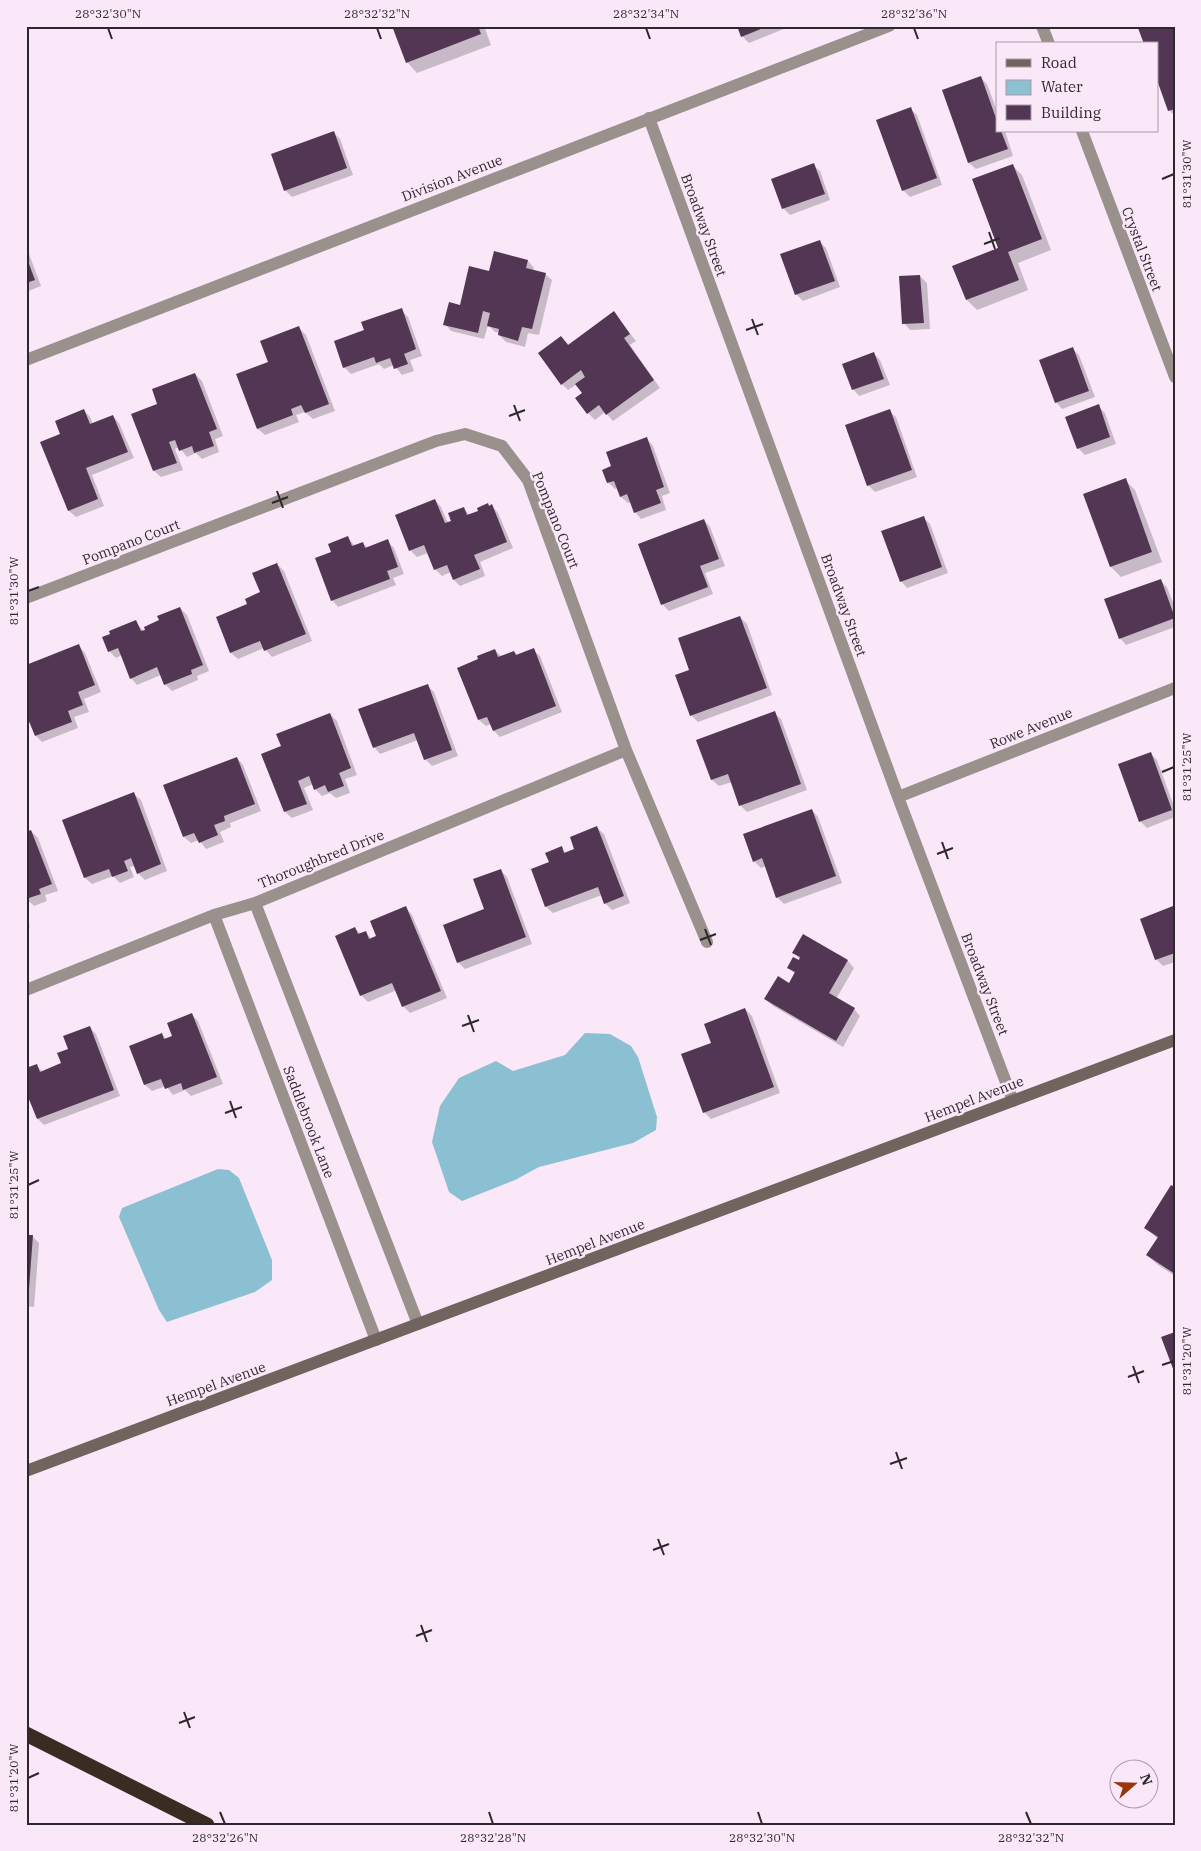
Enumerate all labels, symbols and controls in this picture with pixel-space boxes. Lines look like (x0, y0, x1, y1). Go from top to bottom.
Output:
text: 28°32'30"N (75, 6, 141, 21)
text: 28°32'32"N (344, 6, 410, 21)
text: 28°32'34"N (613, 6, 679, 21)
text: 28°32'36"N (881, 6, 947, 21)
legend (996, 42, 1158, 132)
text: Road (1041, 53, 1077, 72)
text: Water (1041, 77, 1083, 96)
text: Building (1041, 103, 1101, 122)
text: 81°31'30"W (1179, 139, 1194, 208)
street label: Division Avenue (399, 150, 505, 206)
street label: Broadway Street (677, 171, 731, 279)
street label: Crystal Street (1118, 204, 1166, 294)
street label: Pompano Court (528, 469, 584, 571)
street label: Pompano Court (80, 515, 182, 569)
street label: Broadway Street (817, 551, 871, 659)
text: 81°31'30"W (6, 556, 21, 625)
street label: Rowe Avenue (987, 703, 1075, 753)
text: 81°31'25"W (1179, 732, 1194, 801)
street label: Thoroughbred Drive (255, 826, 387, 892)
street label: Broadway Street (957, 930, 1013, 1038)
street label: Saddlebrook Lane (279, 1063, 339, 1181)
street label: Hempel Avenue (922, 1072, 1026, 1126)
text: 81°31'25"W (6, 1150, 21, 1219)
street label: Hempel Avenue (543, 1215, 647, 1269)
text: 81°31'20"W (1179, 1326, 1194, 1395)
street label: Hempel Avenue (164, 1358, 268, 1410)
text: 81°31'20"W (6, 1743, 21, 1812)
north arrow (1108, 1758, 1158, 1808)
text: N (1136, 1771, 1157, 1788)
text: 28°32'26"N (192, 1830, 258, 1845)
text: 28°32'28"N (460, 1830, 526, 1845)
text: 28°32'30"N (729, 1830, 795, 1845)
text: 28°32'32"N (998, 1830, 1064, 1845)

